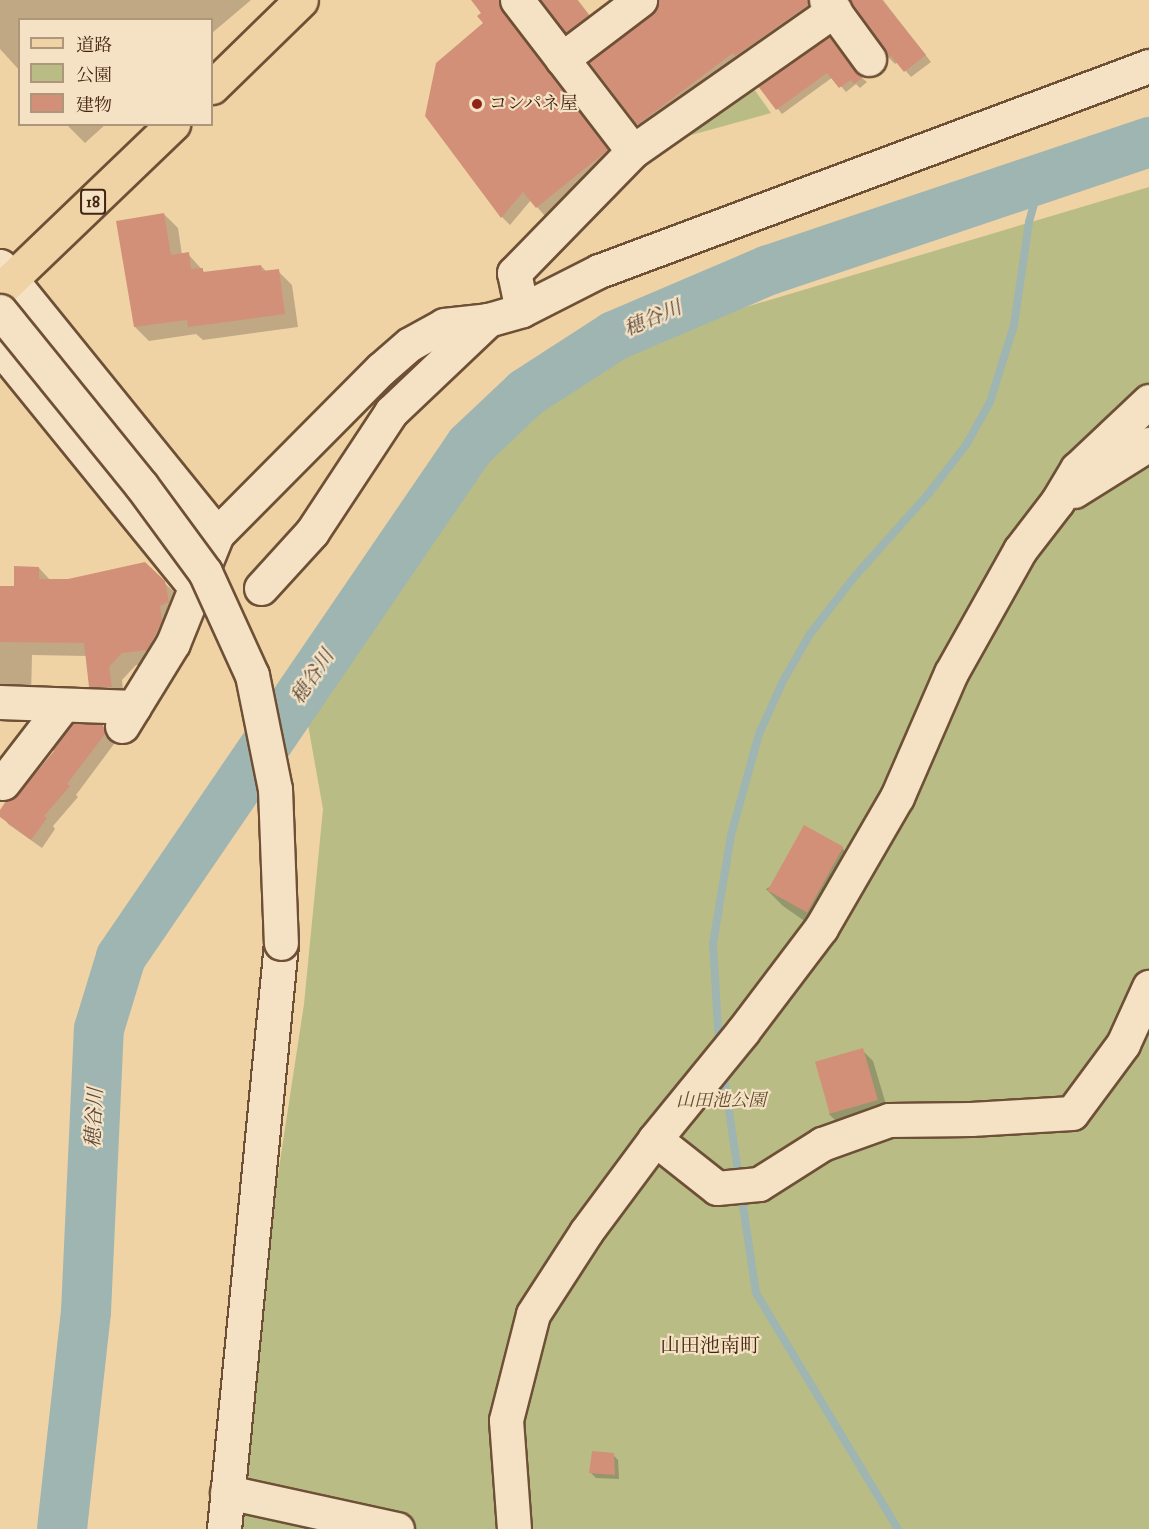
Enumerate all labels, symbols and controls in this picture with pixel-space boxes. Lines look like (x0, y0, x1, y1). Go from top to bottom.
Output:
legend (18, 18, 213, 126)
text: 道路 (76, 35, 112, 57)
text: 公園 (76, 65, 112, 87)
place label: コンパネ屋 (489, 93, 579, 115)
text: 建物 (76, 95, 112, 117)
marker: コンパネ屋 (470, 97, 484, 111)
road number: 18 (80, 189, 106, 215)
water label: 穂谷川 (621, 296, 685, 342)
water label: 穂谷川 (286, 645, 340, 709)
water label: 穂谷川 (81, 1087, 109, 1149)
park label: 山田池公園 (676, 1090, 766, 1112)
district label: 山田池南町 (660, 1334, 760, 1358)

